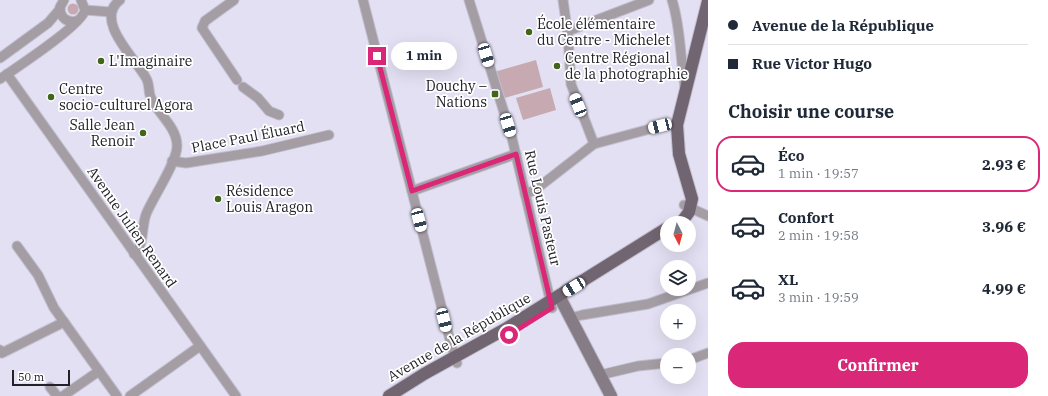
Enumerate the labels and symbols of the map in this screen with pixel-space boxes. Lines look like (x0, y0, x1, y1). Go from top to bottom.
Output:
place label: École élémentaire du Centre - Michelet (537, 14, 670, 49)
marker: École élémentaire du Centre - Michelet (524, 27, 534, 37)
callout: 1 min (391, 42, 457, 70)
car (477, 42, 495, 68)
route end (368, 47, 386, 65)
place label: Centre Régional de la photographie (565, 49, 688, 83)
place label: L'Imaginaire (109, 52, 192, 70)
marker: L'Imaginaire (96, 56, 106, 66)
marker: Centre Régional de la photographie (552, 61, 562, 71)
place label: Douchy – Nations (426, 77, 487, 111)
place label: Centre socio-culturel Agora (59, 80, 194, 114)
marker: Douchy – Nations (490, 89, 500, 99)
marker: Centre socio-culturel Agora (46, 92, 56, 102)
car (568, 92, 588, 118)
car (499, 112, 517, 138)
place label: Salle Jean Renoir (69, 116, 136, 150)
street label: Place Paul Éluard (190, 116, 307, 157)
car (647, 117, 673, 135)
marker: Salle Jean Renoir (138, 128, 148, 138)
street label: Rue Louis Pasteur (521, 148, 565, 268)
street label: Avenue Julien Renard (83, 163, 181, 291)
place label: Résidence Louis Aragon (226, 182, 313, 216)
marker: Résidence Louis Aragon (213, 194, 223, 204)
car (410, 207, 428, 233)
north arrow (660, 216, 696, 252)
car (561, 276, 587, 298)
street label: Avenue de la République (384, 289, 534, 385)
car (435, 307, 453, 333)
route start (500, 326, 518, 344)
scale bar (12, 368, 70, 387)

